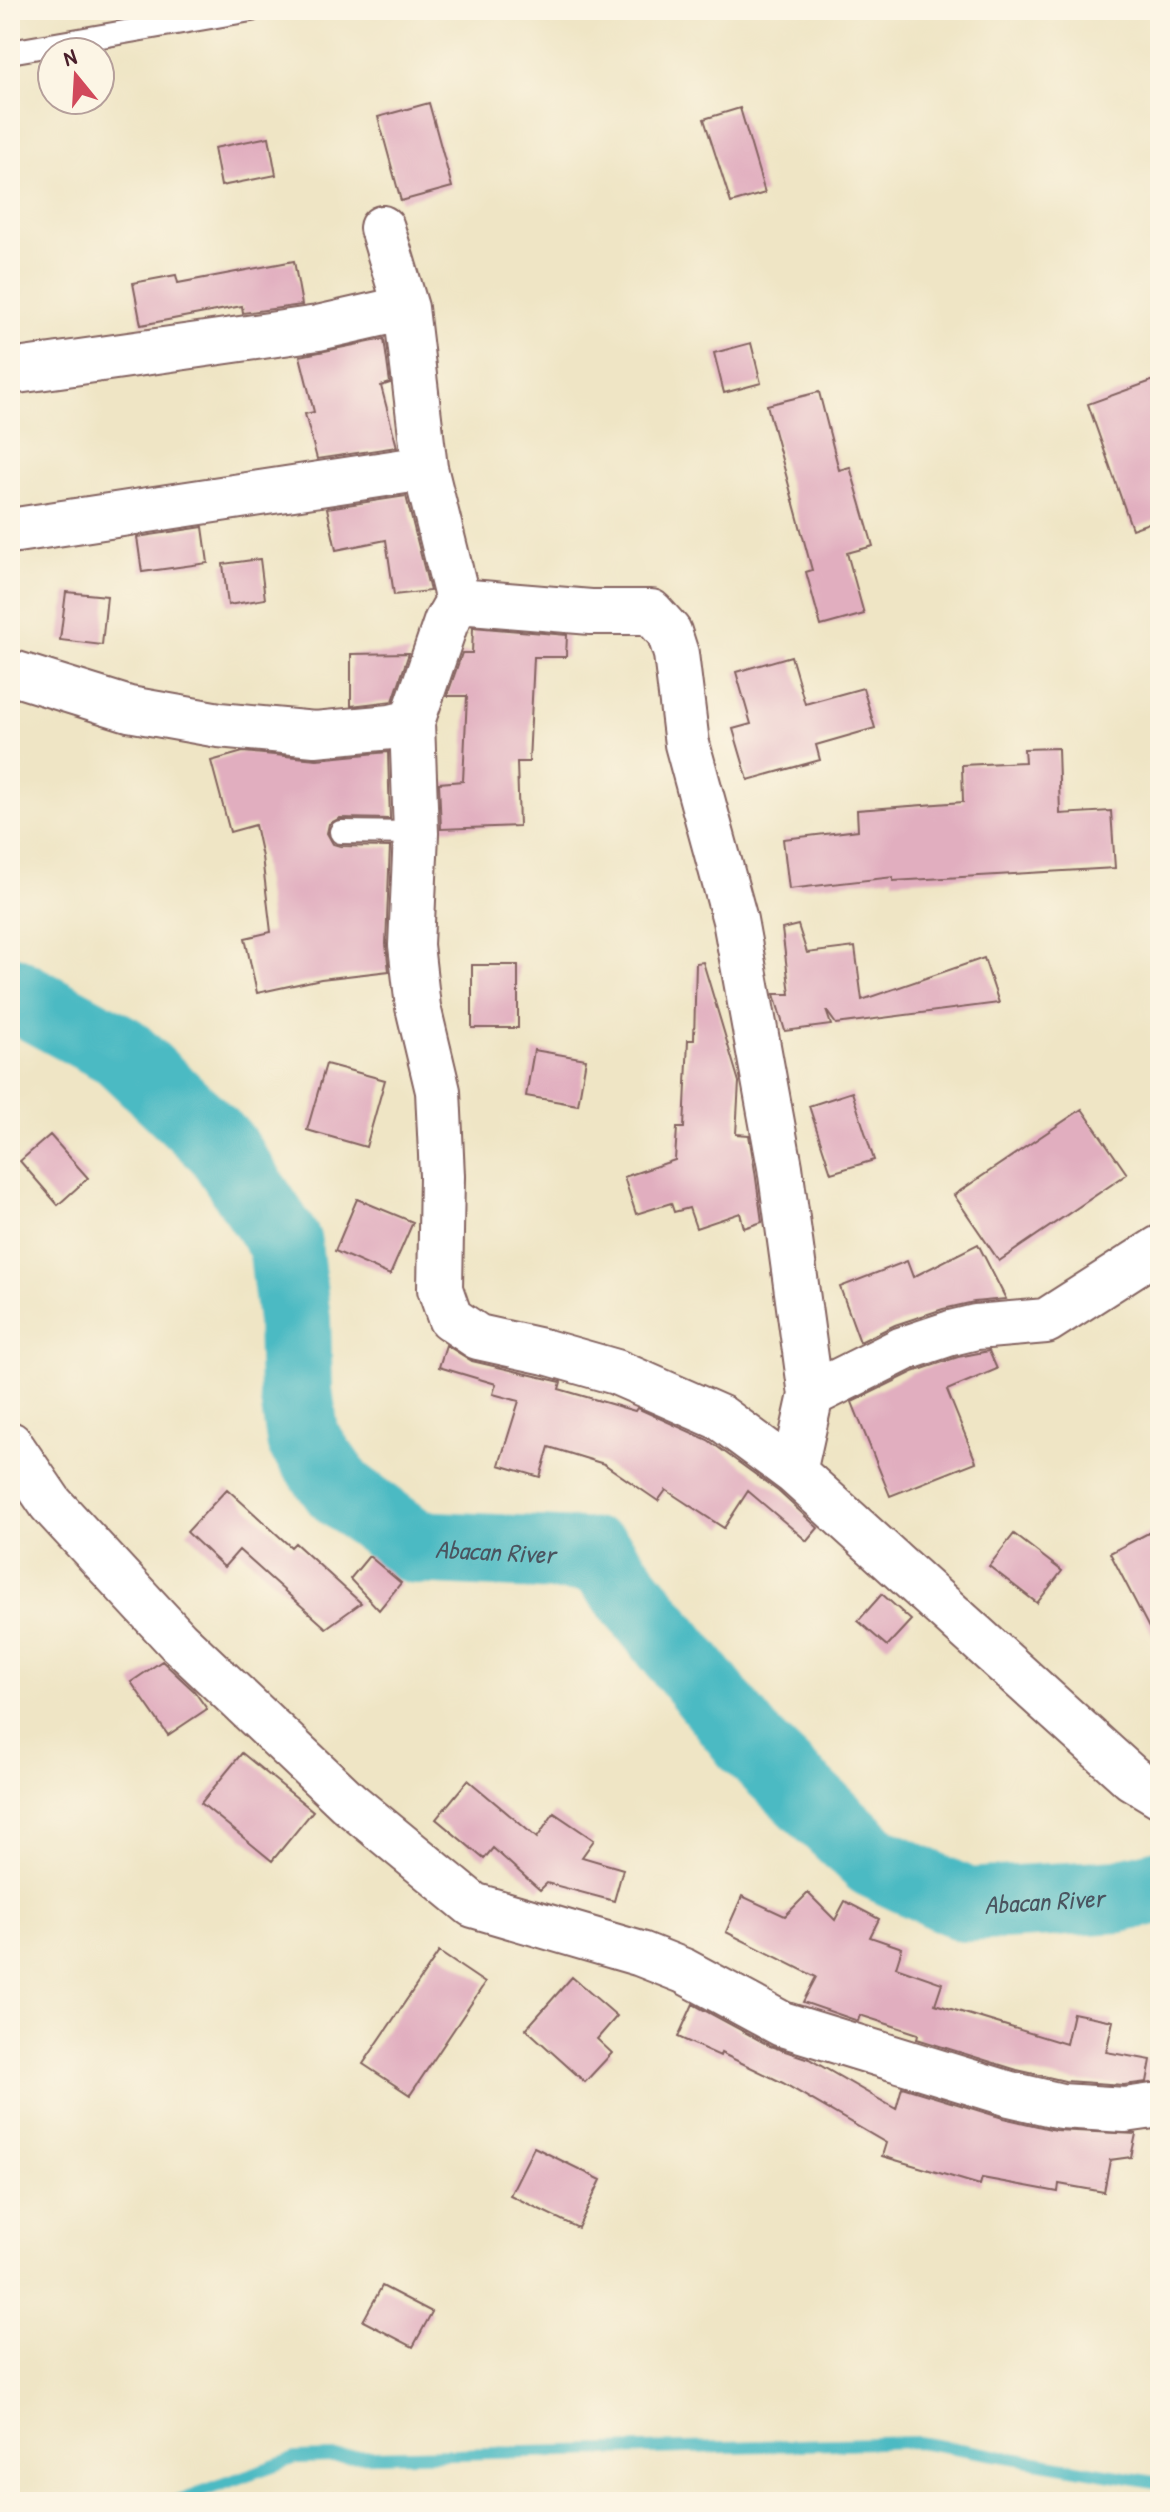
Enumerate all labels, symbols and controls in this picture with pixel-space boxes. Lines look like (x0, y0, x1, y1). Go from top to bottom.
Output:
north arrow (36, 36, 116, 116)
text: N (60, 41, 80, 73)
water label: Abacan River (434, 1530, 559, 1571)
water label: Abacan River (983, 1879, 1108, 1921)

